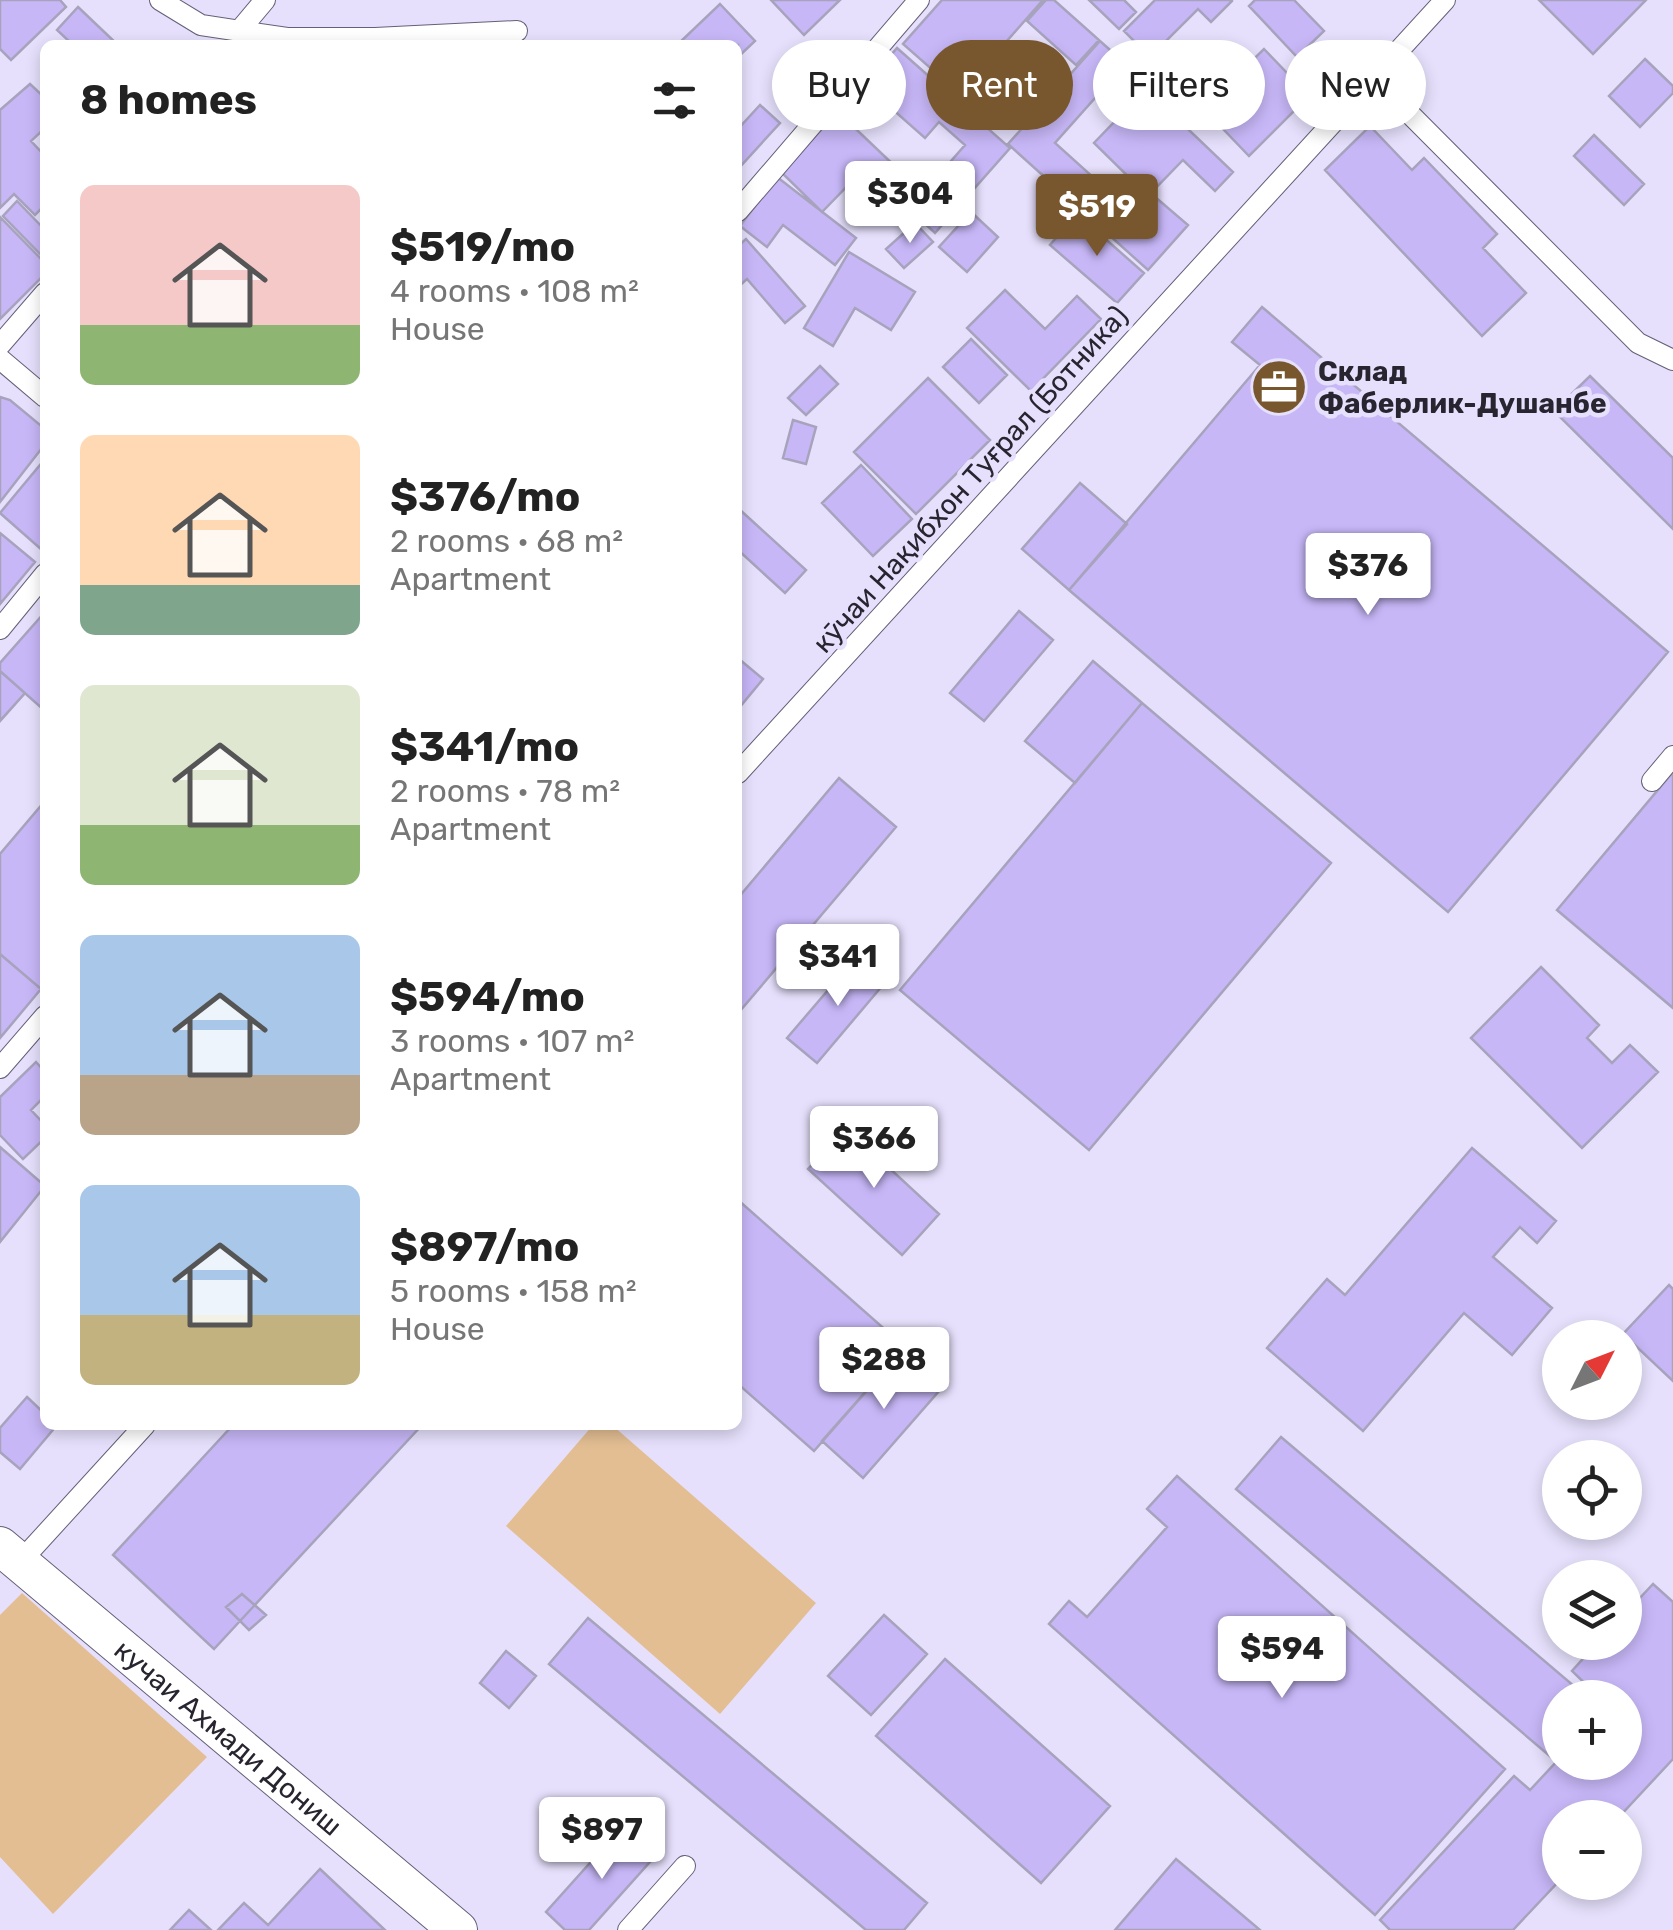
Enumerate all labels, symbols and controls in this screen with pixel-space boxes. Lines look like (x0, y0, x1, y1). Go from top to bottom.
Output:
chip: Buy (772, 40, 906, 130)
chip: Rent (926, 40, 1073, 130)
chip: Filters (1093, 40, 1265, 130)
chip: New (1285, 40, 1426, 130)
icon: filters (647, 73, 702, 128)
text: 8 homes (80, 75, 257, 125)
pin: $304 (851, 161, 969, 246)
text: $304 (867, 174, 953, 212)
pin: $519 (1038, 174, 1156, 259)
text: $519 (1058, 187, 1136, 225)
text: $519/mo (390, 222, 575, 272)
icon: home (160, 225, 280, 345)
text: 4 rooms · 108 m² (390, 272, 639, 310)
street label: кӯчаи Нақибхон Туғрал (Ботника) (806, 299, 1135, 659)
text: House (390, 310, 485, 348)
place label: Склад Фаберлик-Душанбе (1318, 355, 1607, 420)
office icon: Склад Фаберлик-Душанбе (1249, 357, 1309, 417)
text: $376/mo (390, 472, 580, 522)
icon: home (160, 475, 280, 595)
text: 2 rooms · 68 m² (390, 522, 623, 560)
pin: $376 (1309, 533, 1427, 618)
text: $376 (1328, 546, 1408, 584)
text: Apartment (390, 560, 551, 598)
text: $341/mo (390, 722, 579, 772)
icon: home (160, 725, 280, 845)
text: 2 rooms · 78 m² (390, 772, 620, 810)
text: Apartment (390, 810, 551, 848)
pin: $341 (779, 924, 897, 1009)
text: $341 (798, 937, 878, 975)
text: $594/mo (390, 972, 585, 1022)
icon: home (160, 975, 280, 1095)
text: 3 rooms · 107 m² (390, 1022, 634, 1060)
text: Apartment (390, 1060, 551, 1098)
pin: $366 (815, 1106, 933, 1191)
text: $366 (832, 1119, 916, 1157)
text: $897/mo (390, 1222, 579, 1272)
icon: home (160, 1225, 280, 1345)
text: 5 rooms · 158 m² (390, 1272, 637, 1310)
text: House (390, 1310, 485, 1348)
north arrow (1542, 1320, 1642, 1420)
map controls (1542, 1320, 1642, 1900)
pin: $288 (825, 1327, 943, 1412)
text: $288 (841, 1340, 927, 1378)
button: locate (1542, 1440, 1642, 1540)
button: layers (1542, 1560, 1642, 1660)
pin: $594 (1223, 1616, 1341, 1701)
text: $594 (1240, 1629, 1324, 1667)
street label: кучаи Ахмади Дониш (108, 1633, 348, 1843)
button: + (1542, 1680, 1642, 1780)
pin: $897 (543, 1797, 661, 1882)
button: − (1542, 1800, 1642, 1900)
text: $897 (561, 1810, 643, 1848)

